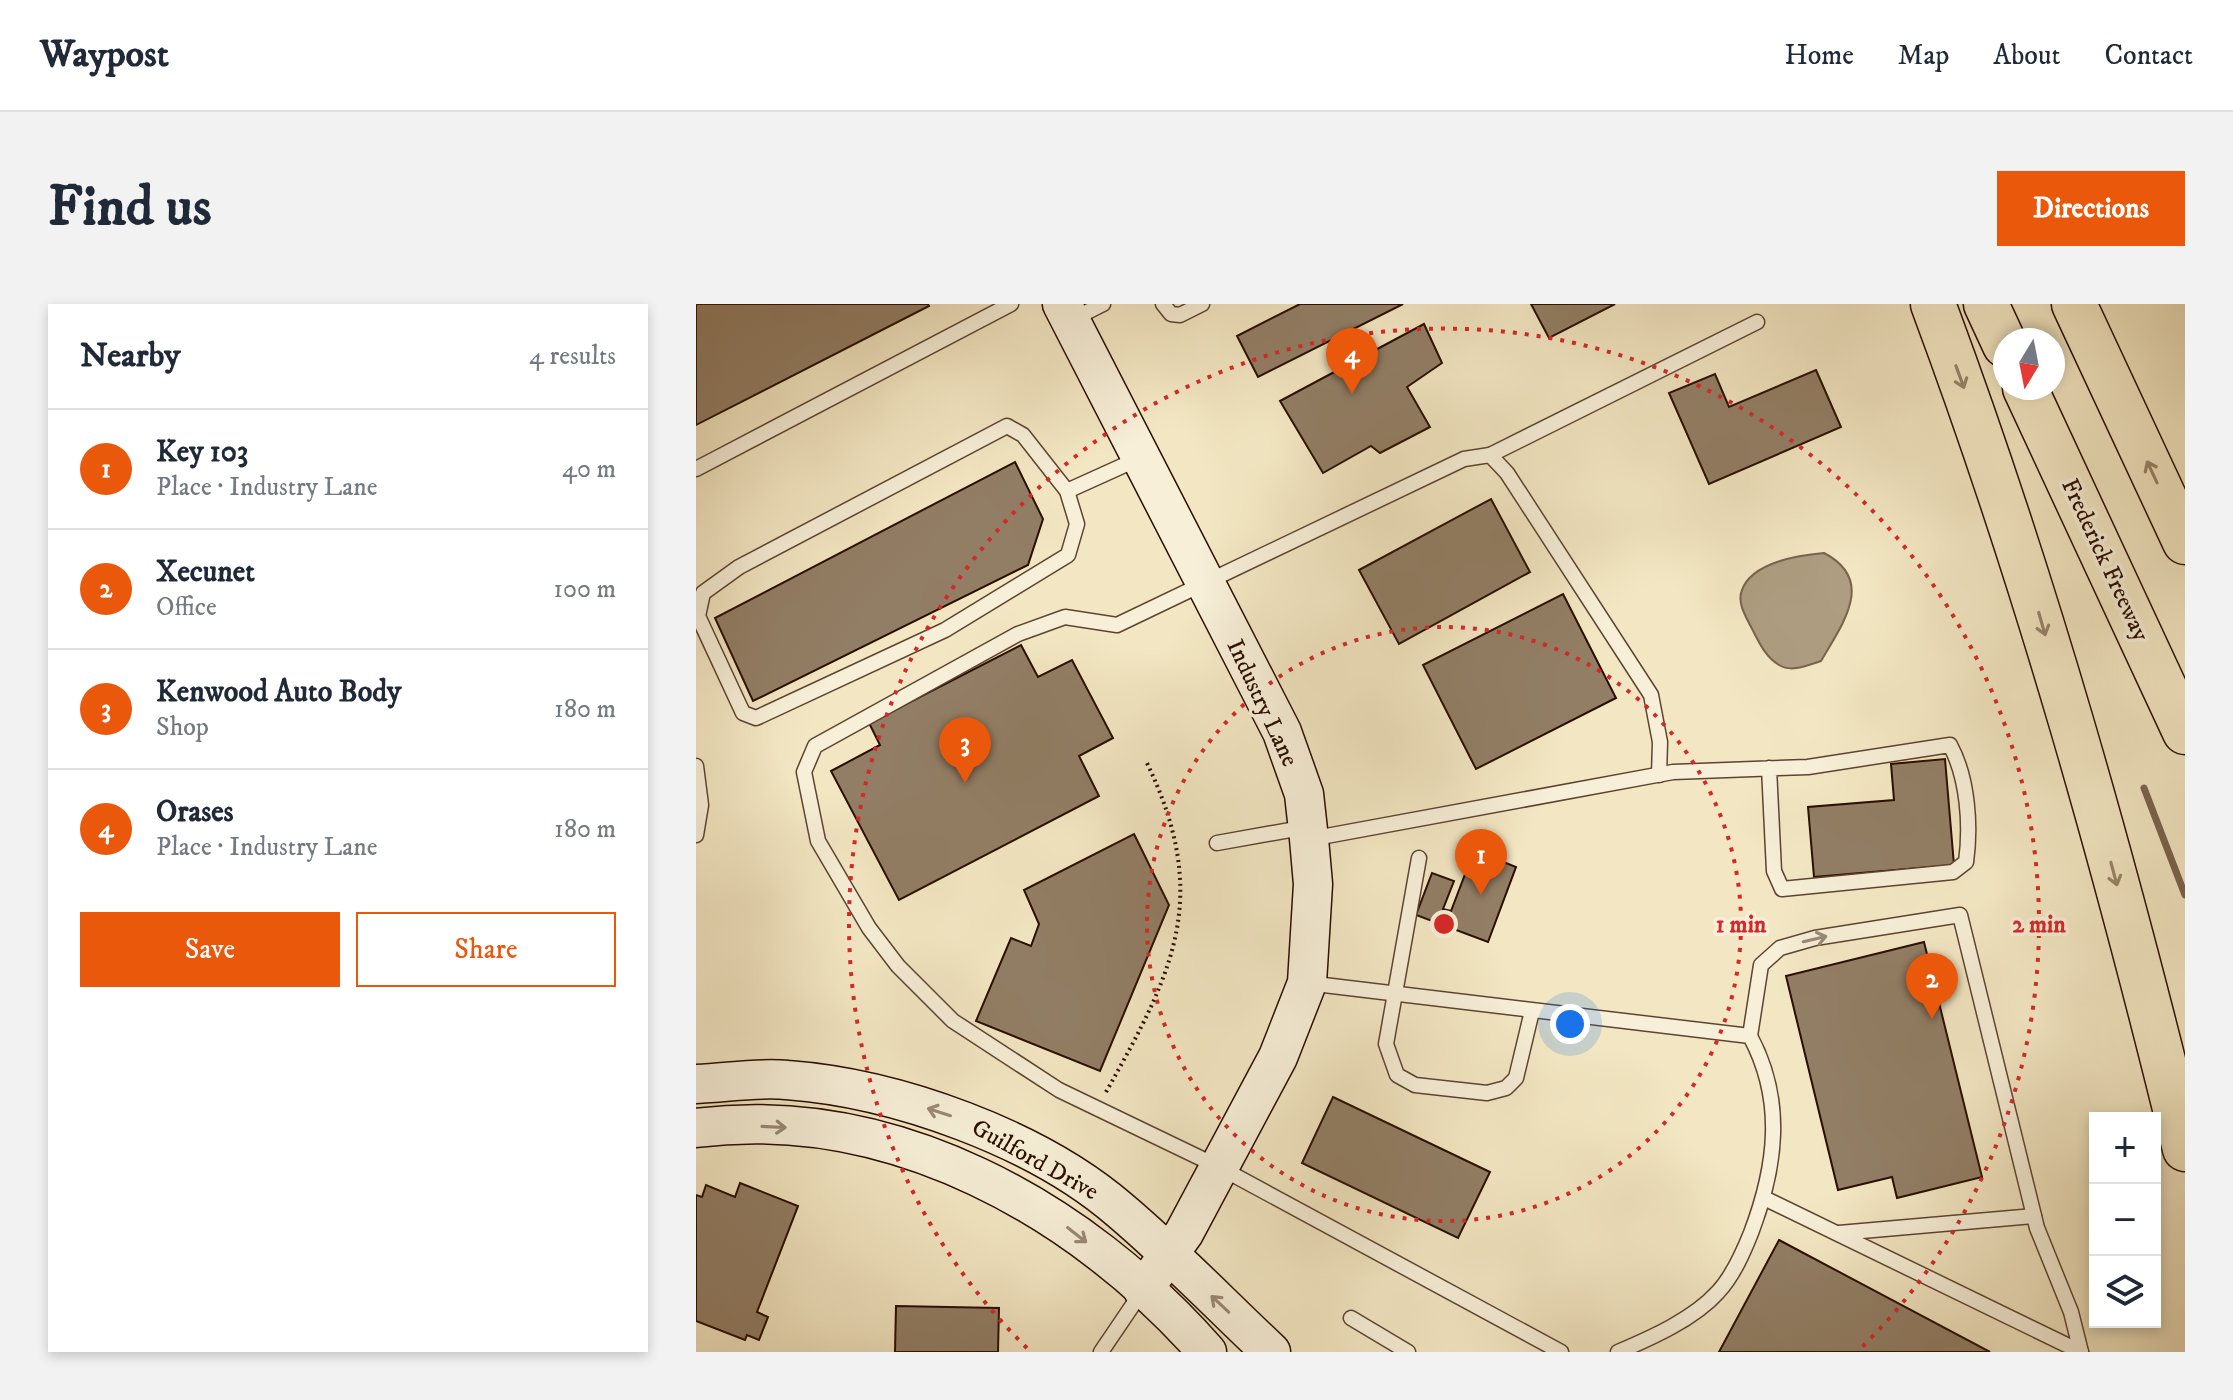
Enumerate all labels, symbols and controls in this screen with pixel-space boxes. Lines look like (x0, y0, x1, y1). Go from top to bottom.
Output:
text: Waypost (40, 31, 169, 79)
text: Home (1785, 38, 1854, 73)
text: Map (1898, 38, 1949, 73)
text: About (1993, 38, 2060, 73)
text: Contact (2104, 38, 2193, 73)
button: Directions (1997, 171, 2185, 246)
text: Find us (48, 173, 212, 243)
pin: 4 (1326, 328, 1378, 394)
north arrow (1993, 328, 2065, 400)
text: Nearby (80, 335, 181, 377)
text: 4 results (529, 340, 616, 373)
one-way arrow (1954, 364, 1969, 389)
text: Key 103 (156, 434, 248, 471)
text: 1 (101, 453, 111, 486)
text: 40 m (562, 453, 616, 486)
one-way arrow (2144, 460, 2159, 484)
text: Place · Industry Lane (156, 471, 378, 504)
street label: Frederick Freeway (2054, 474, 2156, 647)
text: Xecunet (156, 554, 255, 591)
text: 2 (100, 573, 112, 606)
text: 100 m (553, 573, 616, 606)
text: Office (156, 591, 217, 624)
one-way arrow (2035, 610, 2050, 636)
street label: Industry Lane (1219, 635, 1305, 771)
text: Kenwood Auto Body (156, 674, 401, 711)
text: 3 (101, 693, 111, 726)
text: 180 m (554, 693, 616, 726)
text: Shop (156, 711, 209, 744)
pin: 3 (939, 717, 991, 783)
text: Orases (156, 794, 234, 831)
text: 4 (99, 813, 113, 846)
text: 180 m (554, 813, 616, 846)
pin: 1 (1455, 829, 1507, 895)
text: Place · Industry Lane (156, 831, 378, 864)
one-way arrow (2107, 860, 2122, 886)
centre of rings (1430, 910, 1458, 938)
text: 1 min (1716, 910, 1767, 940)
text: 2 min (2012, 910, 2066, 940)
button: Save (80, 912, 340, 987)
button: Share (356, 912, 616, 987)
one-way arrow (1802, 931, 1827, 946)
pin: 2 (1906, 953, 1958, 1019)
your location (1550, 1004, 1590, 1044)
one-way arrow (926, 1103, 951, 1118)
map controls (2089, 1112, 2161, 1328)
button: + (2089, 1112, 2161, 1184)
street label: Guilford Drive (966, 1113, 1104, 1207)
one-way arrow (760, 1120, 787, 1135)
button: − (2089, 1184, 2161, 1256)
one-way arrow (1066, 1226, 1087, 1243)
button: layers (2089, 1256, 2161, 1328)
one-way arrow (1210, 1294, 1230, 1313)

